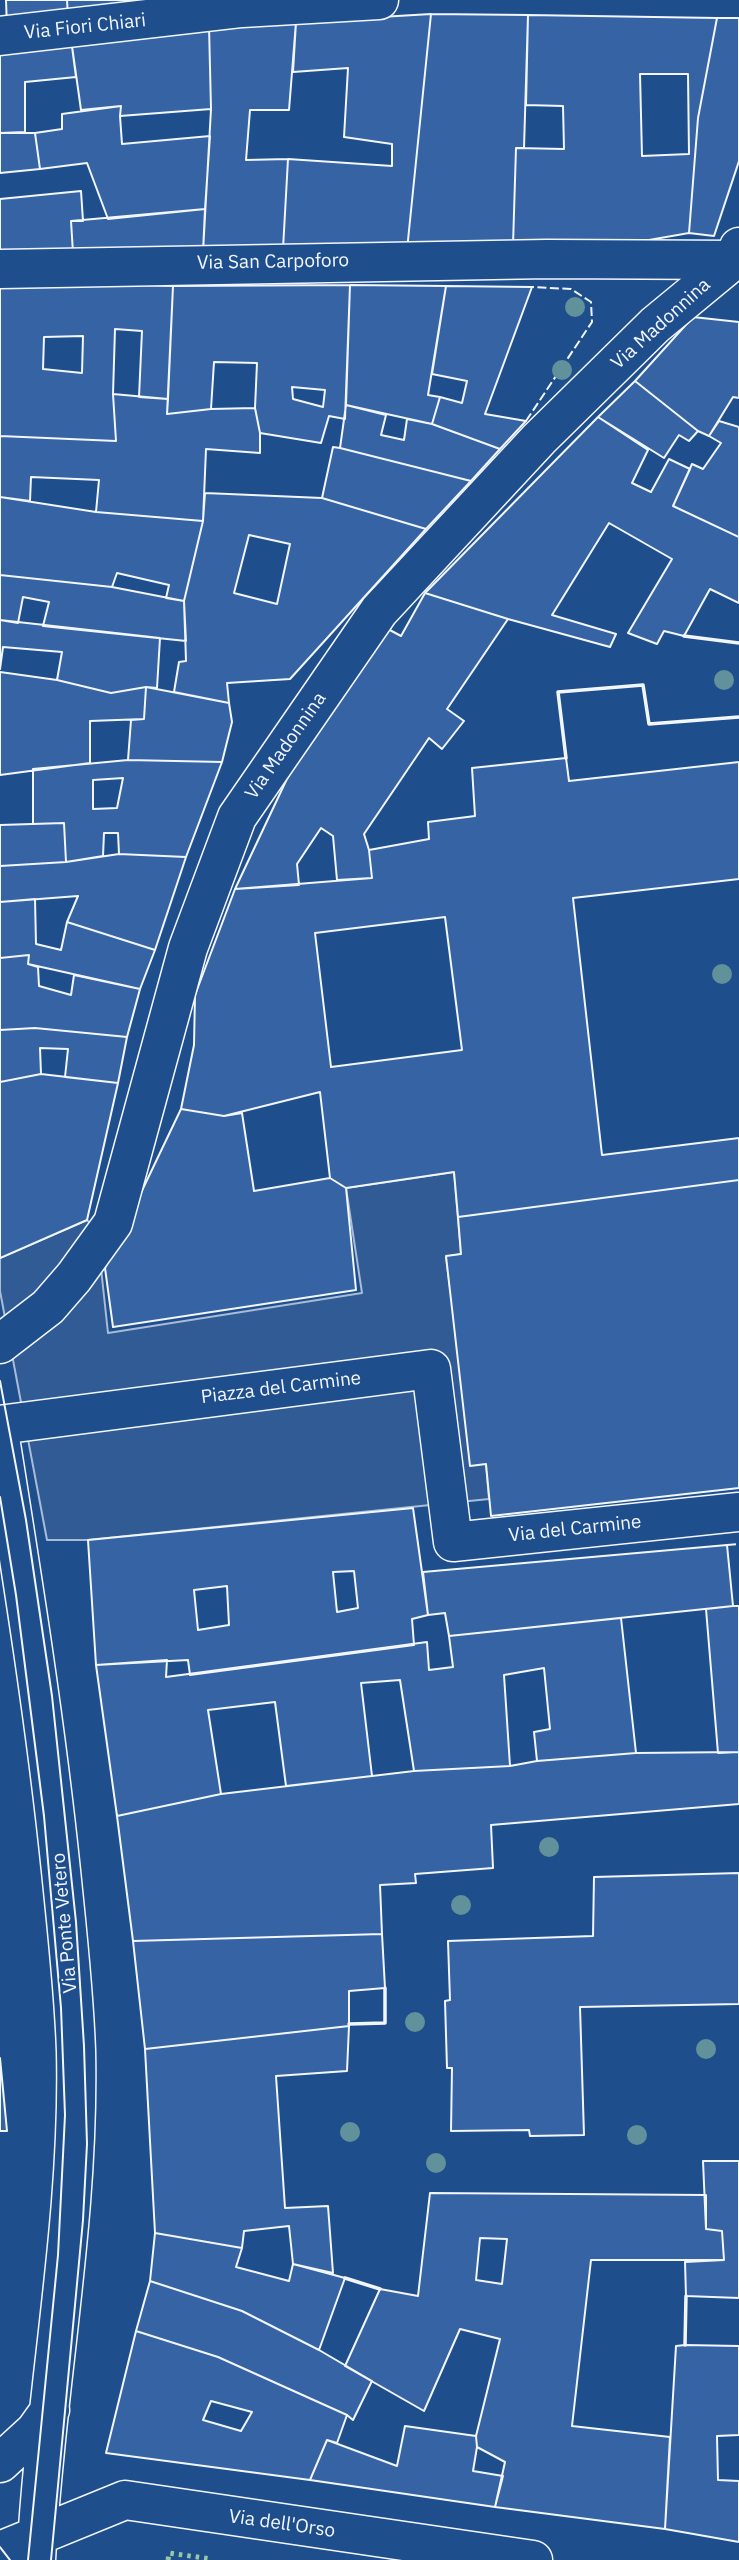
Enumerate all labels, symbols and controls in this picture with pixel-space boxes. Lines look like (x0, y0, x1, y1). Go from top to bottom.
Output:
street label: Via Fiori Chiari (23, 9, 147, 45)
street label: Via San Carpoforo (197, 249, 349, 275)
street label: Via Madonnina (607, 274, 715, 374)
street label: Via Madonnina (241, 688, 331, 804)
street label: Piazza del Carmine (200, 1367, 362, 1409)
street label: Via del Carmine (507, 1511, 643, 1547)
street label: Via Ponte Vetero (47, 1852, 83, 1994)
street label: Via dell'Orso (227, 2505, 337, 2543)

